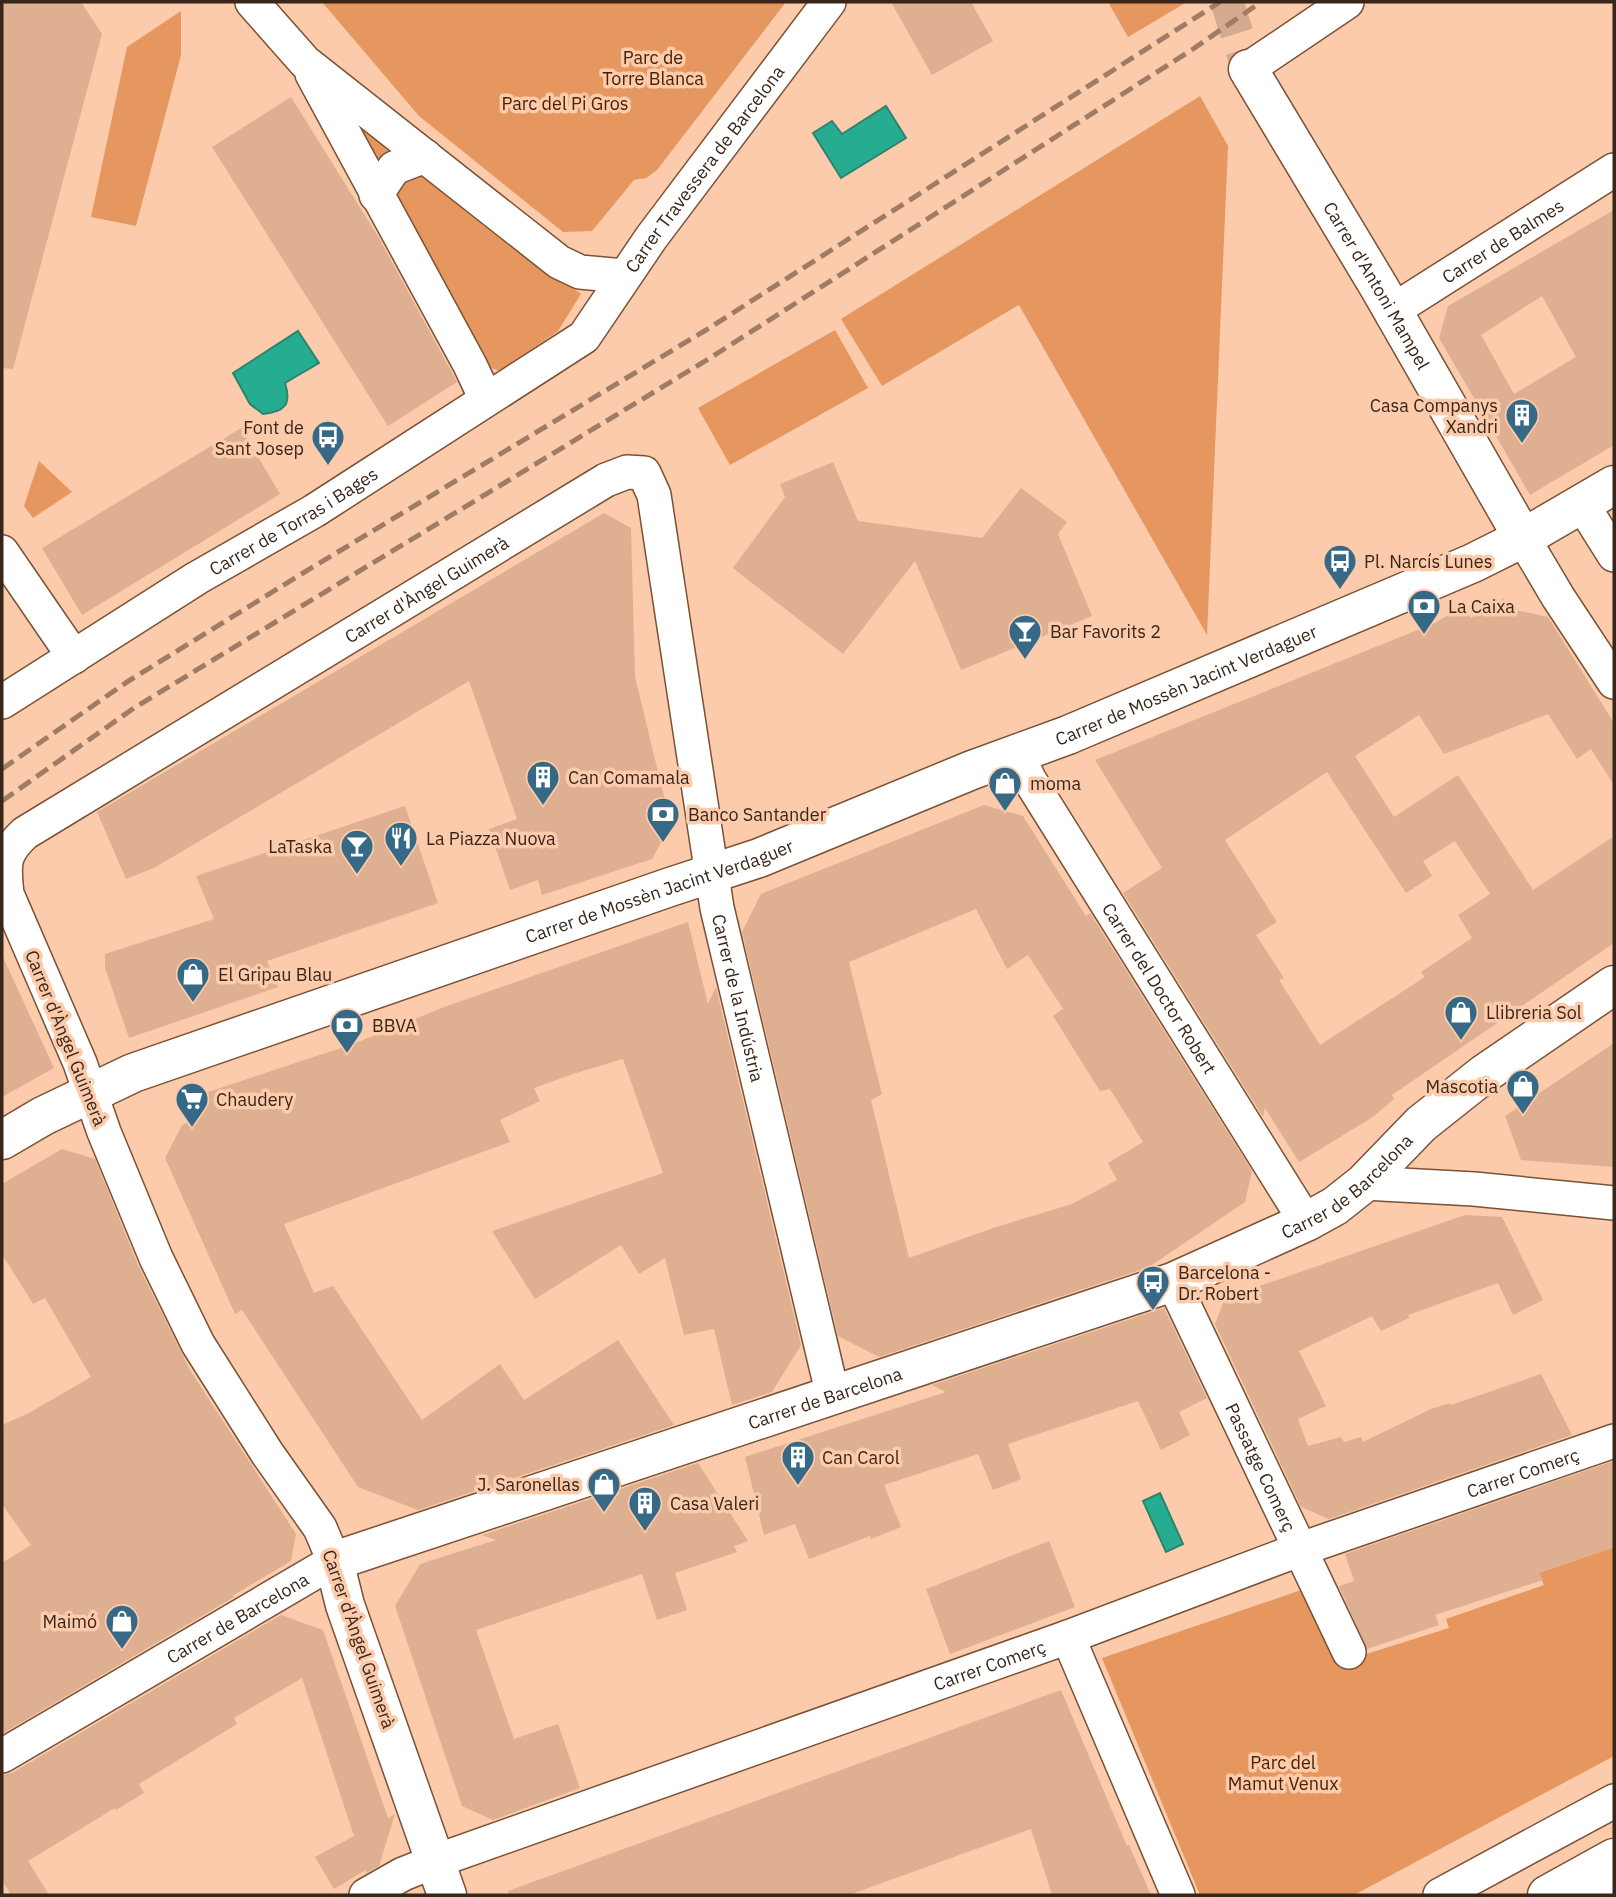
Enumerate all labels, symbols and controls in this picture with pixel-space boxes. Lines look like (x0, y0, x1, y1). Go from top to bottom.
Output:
park label: Parc de Torre Blanca (602, 46, 704, 90)
street label: Carrer Travessera de Barcelona (620, 60, 789, 277)
park label: Parc del Pi Gros (501, 92, 629, 115)
street label: Carrer de Balmes (1437, 194, 1568, 288)
street label: Carrer d'Antoni Mampel (1319, 197, 1435, 374)
place label: Casa Companys Xandri (1370, 394, 1498, 438)
building icon: Casa Companys Xandri (1503, 396, 1541, 445)
place label: Font de Sant Josep (215, 416, 304, 460)
bus stop icon: Font de Sant Josep (309, 418, 347, 467)
street label: Carrer de Torras i Bages (205, 462, 382, 580)
street label: Carrer d'Àngel Guimerà (340, 530, 513, 648)
bus stop icon: Pl. Narcís Lunes (1321, 542, 1359, 591)
place label: Pl. Narcís Lunes (1364, 550, 1492, 573)
bank icon: La Caixa (1405, 587, 1443, 636)
place label: La Caixa (1448, 595, 1515, 618)
bar icon: Bar Favorits 2 (1006, 612, 1044, 661)
street label: Carrer de Mossèn Jacint Verdaguer (1052, 619, 1321, 750)
place label: Bar Favorits 2 (1050, 620, 1161, 643)
building icon: Can Comamala (524, 758, 562, 807)
shop icon: moma (986, 764, 1024, 813)
place label: Can Comamala (568, 766, 690, 789)
place label: moma (1030, 772, 1082, 795)
bank icon: Banco Santander (644, 795, 682, 844)
place label: Banco Santander (688, 803, 827, 826)
restaurant icon: La Piazza Nuova (382, 819, 420, 868)
bar icon: LaTaska (338, 827, 376, 876)
place label: La Piazza Nuova (426, 827, 556, 850)
street label: Carrer de Mossèn Jacint Verdaguer (522, 834, 797, 948)
place label: LaTaska (268, 835, 332, 858)
street label: Carrer del Doctor Robert (1098, 898, 1222, 1078)
street label: Carrer de la Indústria (707, 912, 770, 1085)
street label: Carrer d'Àngel Guimerà (20, 947, 112, 1130)
shop icon: El Gripau Blau (174, 955, 212, 1004)
place label: El Gripau Blau (218, 963, 332, 986)
shop icon: Llibreria Sol (1442, 993, 1480, 1042)
place label: Llibreria Sol (1486, 1001, 1582, 1024)
bank icon: BBVA (328, 1006, 366, 1055)
place label: BBVA (372, 1014, 417, 1037)
shop icon: Mascotia (1504, 1067, 1542, 1116)
place label: Mascotia (1426, 1075, 1498, 1098)
supermarket icon: Chaudery (173, 1080, 211, 1129)
place label: Chaudery (216, 1088, 293, 1111)
street label: Carrer de Barcelona (1277, 1128, 1417, 1243)
place label: Barcelona - Dr. Robert (1178, 1261, 1271, 1305)
bus stop icon: Barcelona - Dr. Robert (1134, 1263, 1172, 1312)
street label: Carrer de Barcelona (745, 1361, 905, 1434)
street label: Passatge Comerç (1221, 1399, 1301, 1535)
building icon: Can Carol (779, 1438, 817, 1487)
street label: Carrer Comerç (1463, 1443, 1582, 1503)
place label: Can Carol (822, 1446, 900, 1469)
shop icon: J. Saronellas (585, 1465, 623, 1514)
place label: J. Saronellas (477, 1473, 580, 1496)
building icon: Casa Valeri (626, 1484, 664, 1533)
place label: Casa Valeri (670, 1492, 759, 1515)
street label: Carrer d'Àngel Guimerà (318, 1547, 401, 1732)
street label: Carrer de Barcelona (162, 1567, 313, 1668)
shop icon: Maimó (103, 1602, 141, 1651)
place label: Maimó (42, 1610, 97, 1633)
street label: Carrer Comerç (930, 1634, 1048, 1695)
park label: Parc del Mamut Venux (1228, 1751, 1338, 1795)

